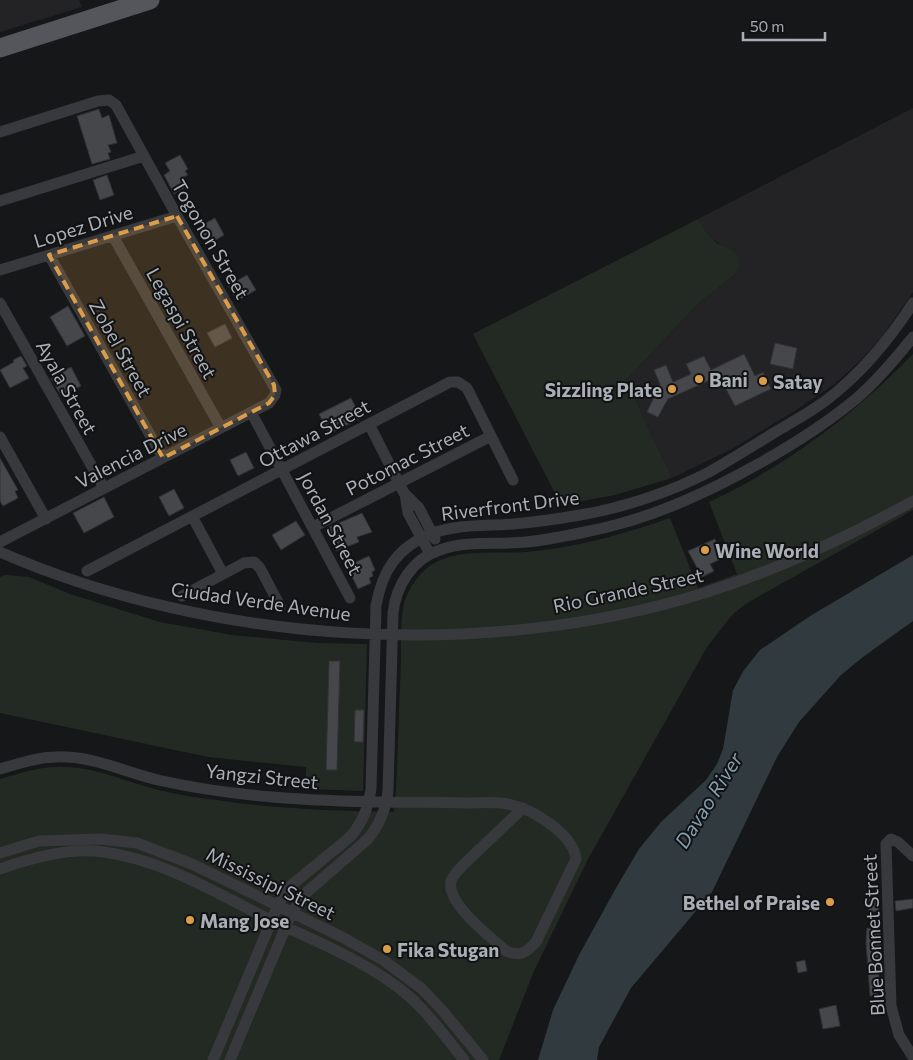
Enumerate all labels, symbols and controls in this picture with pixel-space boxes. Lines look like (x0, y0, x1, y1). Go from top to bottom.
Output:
scale bar (743, 10, 826, 42)
text: 50 m (750, 17, 784, 35)
street label: Togonon Street (168, 175, 255, 303)
street label: Lopez Drive (31, 200, 135, 252)
street label: Legaspi Street (142, 264, 222, 383)
street label: Zobel Street (85, 295, 157, 401)
street label: Ayala Street (32, 336, 102, 438)
place label: Bani (709, 368, 748, 391)
place label: Satay (773, 370, 823, 393)
marker: Bani (693, 373, 705, 385)
marker: Satay (757, 375, 769, 387)
place label: Sizzling Plate (545, 378, 662, 401)
marker: Sizzling Plate (666, 383, 678, 395)
street label: Ottawa Street (254, 394, 374, 472)
street label: Valencia Drive (72, 417, 190, 493)
street label: Potomac Street (342, 418, 473, 500)
street label: Jordan Street (294, 468, 368, 579)
street label: Riverfront Drive (440, 485, 580, 525)
place label: Wine World (715, 539, 819, 562)
marker: Wine World (699, 544, 711, 556)
street label: Rio Grande Street (551, 563, 705, 617)
street label: Ciudad Verde Avenue (170, 577, 352, 625)
water label: Davao River (669, 747, 747, 852)
street label: Yangzi Street (204, 759, 320, 793)
street label: Mississipi Street (203, 842, 340, 924)
street label: Blue Bonnet Street (857, 853, 889, 1016)
place label: Bethel of Praise (683, 891, 820, 914)
marker: Bethel of Praise (824, 896, 836, 908)
place label: Mang Jose (200, 909, 289, 932)
marker: Mang Jose (184, 914, 196, 926)
place label: Fika Stugan (397, 938, 499, 961)
marker: Fika Stugan (381, 943, 393, 955)

